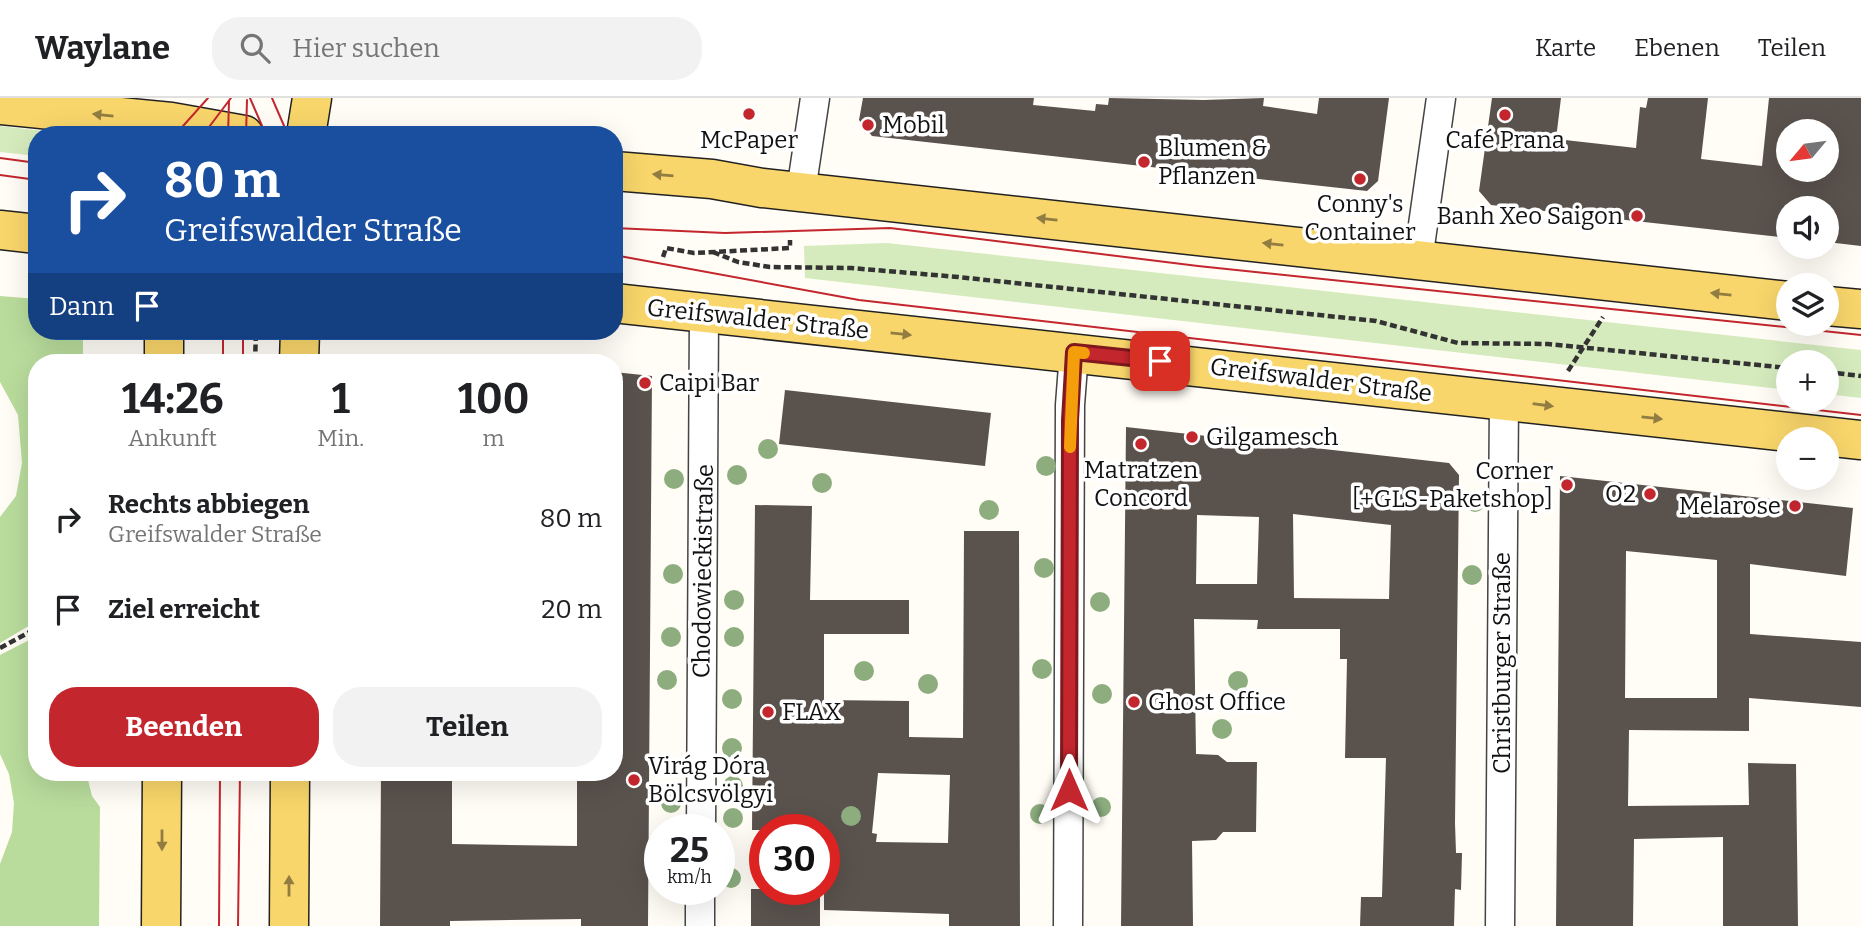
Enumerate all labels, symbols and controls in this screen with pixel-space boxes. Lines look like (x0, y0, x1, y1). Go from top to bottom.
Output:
search box (212, 17, 702, 80)
text: Waylane (35, 28, 170, 68)
icon: search (236, 29, 274, 67)
text: Hier suchen (292, 33, 440, 64)
text: Karte (1535, 34, 1596, 62)
text: Ebenen (1634, 34, 1720, 62)
text: Teilen (1758, 34, 1826, 62)
marker: McPaper (741, 106, 757, 122)
marker: Café Prana (1497, 107, 1513, 123)
one-way arrow (92, 110, 114, 121)
place label: Mobil (882, 111, 945, 139)
marker: Mobil (860, 117, 876, 133)
north arrow (1776, 119, 1839, 182)
map controls (1776, 119, 1839, 490)
place label: McPaper (700, 126, 798, 154)
place label: Café Prana (1445, 126, 1565, 154)
place label: Blumen & Pflanzen (1158, 134, 1268, 190)
text: 80 m (164, 151, 280, 210)
icon: right (49, 154, 140, 245)
marker: Blumen & Pflanzen (1136, 154, 1152, 170)
one-way arrow (652, 169, 674, 180)
marker: Conny's Container (1352, 171, 1368, 187)
place label: Conny's Container (1304, 190, 1416, 246)
button: sound (1776, 196, 1839, 259)
place label: Banh Xeo Saigon (1436, 202, 1623, 230)
marker: Banh Xeo Saigon (1629, 208, 1645, 224)
text: Greifswalder Straße (164, 211, 462, 249)
one-way arrow (1036, 213, 1058, 224)
one-way arrow (1262, 238, 1284, 249)
button: layers (1776, 273, 1839, 336)
icon: arrive (128, 287, 166, 325)
one-way arrow (1709, 288, 1731, 299)
text: Dann (49, 291, 114, 322)
street label: Greifswalder Straße (646, 293, 870, 345)
one-way arrow (891, 329, 913, 340)
pin (1130, 331, 1190, 391)
icon: arrive (1141, 342, 1179, 380)
button: + (1776, 350, 1839, 413)
street label: Greifswalder Straße (1209, 353, 1433, 407)
place label: Caipi Bar (659, 369, 760, 397)
text: 14:26 (122, 374, 224, 424)
text: 1 (332, 374, 350, 424)
text: 100 (458, 374, 529, 424)
marker: Caipi Bar (637, 375, 653, 391)
one-way arrow (1532, 400, 1554, 411)
one-way arrow (1642, 412, 1664, 423)
place label: Gilgamesch (1206, 423, 1338, 451)
text: Ankunft (128, 424, 217, 452)
text: Min. (317, 424, 364, 452)
text: m (483, 424, 505, 452)
button: − (1776, 427, 1839, 490)
marker: Gilgamesch (1184, 429, 1200, 445)
marker: Matratzen Concord (1133, 436, 1149, 452)
place label: Matratzen Concord (1084, 456, 1198, 512)
place label: Corner [+GLS-Paketshop] (1352, 457, 1553, 513)
street label: Chodowieckistraße (687, 464, 719, 678)
marker: Corner [+GLS-Paketshop] (1559, 477, 1575, 493)
place label: O2 (1605, 480, 1636, 508)
marker: O2 (1642, 486, 1658, 502)
text: Rechts abbiegen (108, 489, 310, 520)
place label: Melarose (1679, 492, 1781, 520)
marker: Melarose (1787, 498, 1803, 514)
icon: right (49, 500, 87, 538)
text: 80 m (540, 503, 602, 534)
text: Greifswalder Straße (108, 520, 322, 548)
street label: Christburger Straße (1488, 552, 1516, 774)
icon: arrive (49, 591, 87, 629)
text: Ziel erreicht (108, 594, 260, 625)
text: 20 m (541, 594, 602, 625)
button: Beenden (49, 687, 319, 767)
button: Teilen (333, 687, 602, 767)
place label: Ghost Office (1148, 688, 1286, 716)
marker: Ghost Office (1126, 694, 1142, 710)
place label: FLAX (782, 698, 842, 726)
marker: FLAX (760, 704, 776, 720)
place label: Virág Dóra Bölcsvölgyi (648, 752, 773, 808)
position arrow (1032, 753, 1106, 827)
marker: Virág Dóra Bölcsvölgyi (626, 772, 642, 788)
speed limit sign: 30 (749, 814, 840, 905)
one-way arrow (156, 829, 168, 851)
text: 25 (670, 829, 709, 871)
text: km/h (667, 866, 712, 888)
one-way arrow (283, 875, 295, 897)

